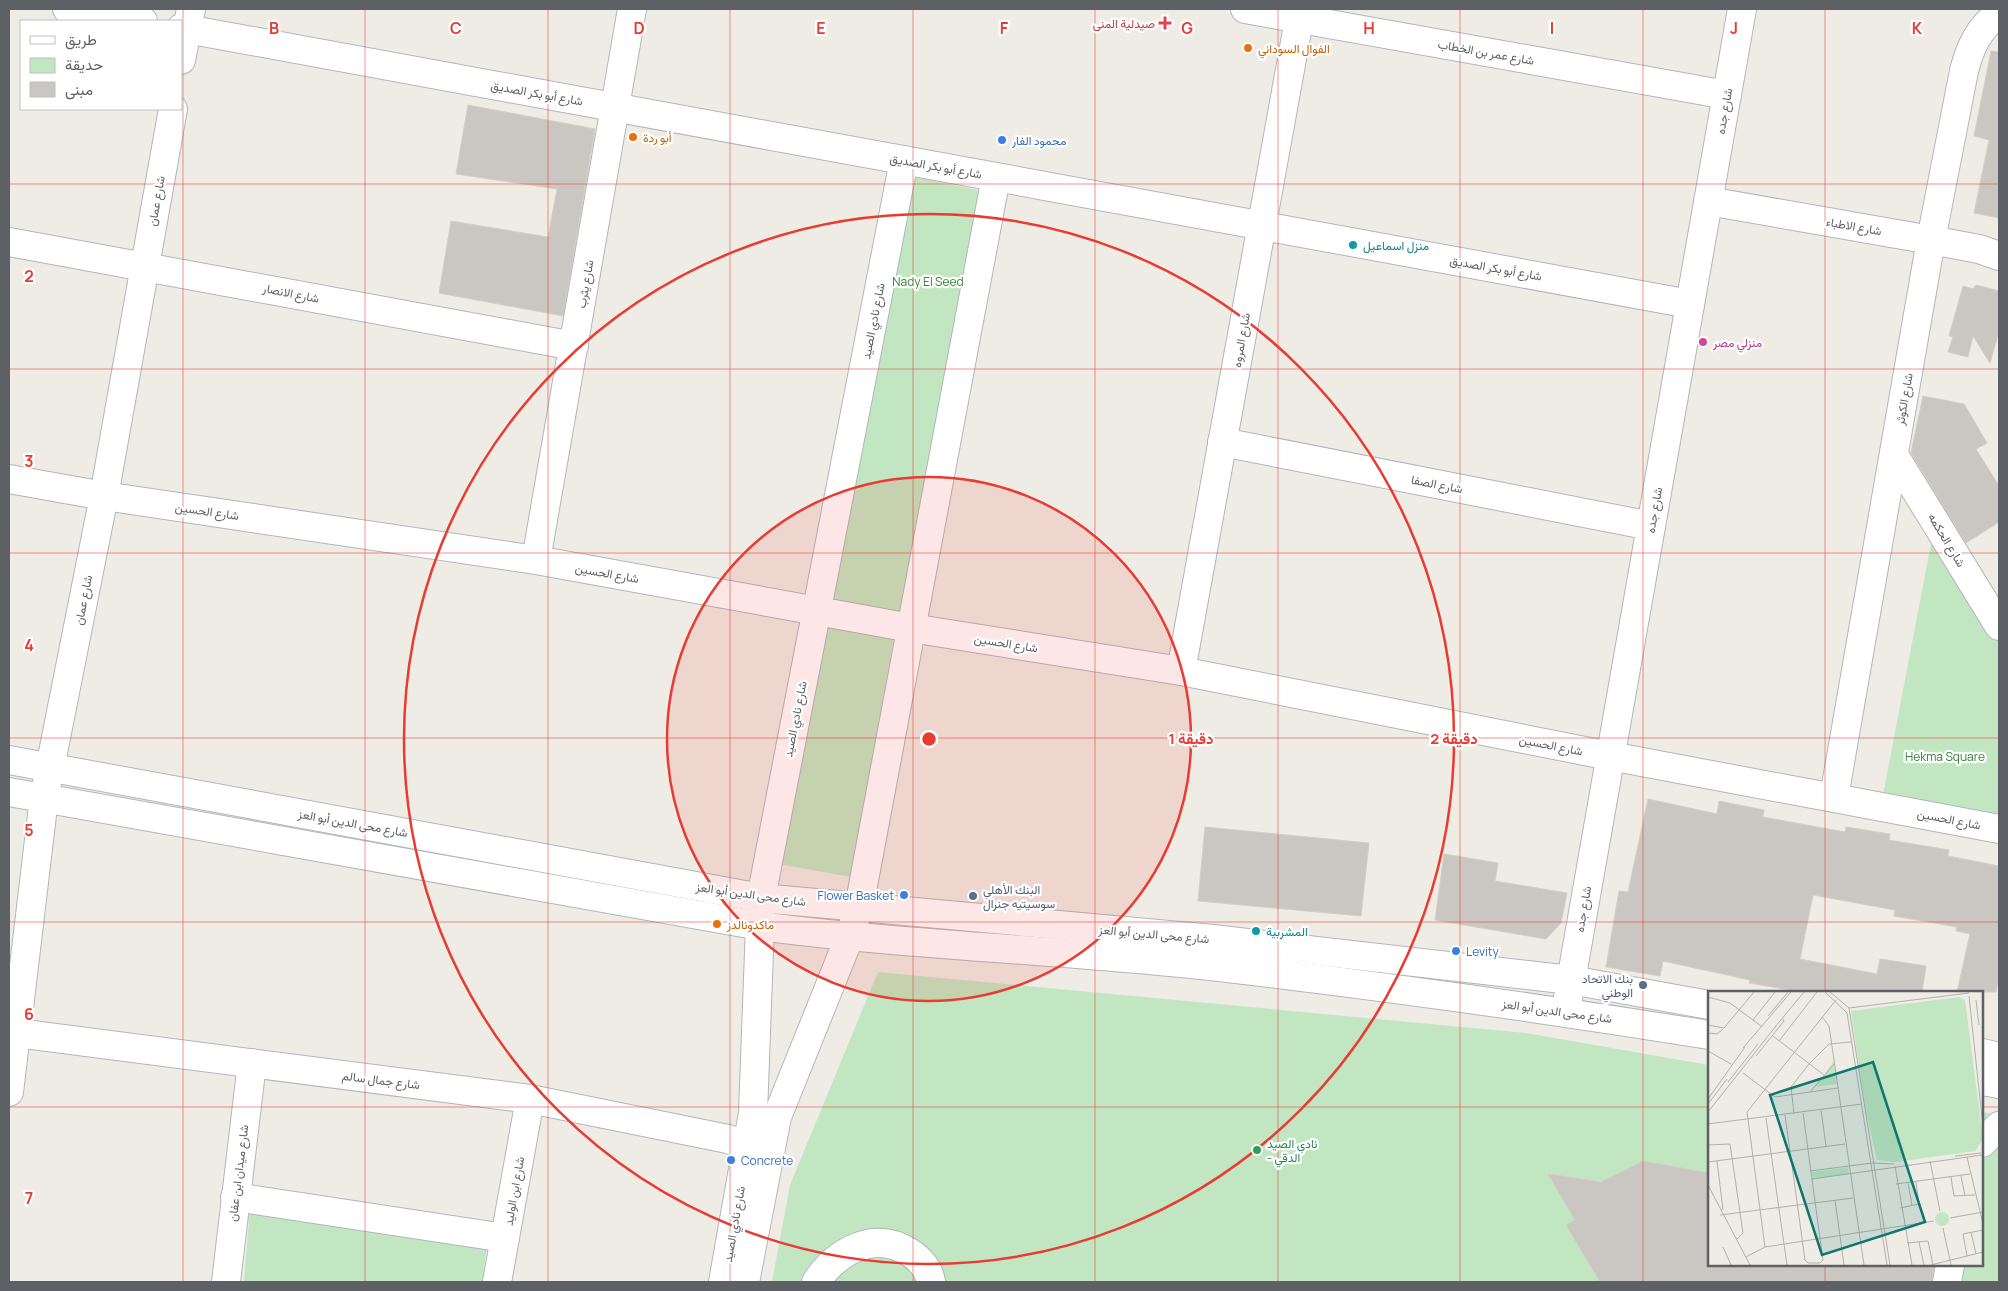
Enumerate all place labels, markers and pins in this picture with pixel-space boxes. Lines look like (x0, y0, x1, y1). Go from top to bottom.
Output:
place label: صيدلية المنى (1093, 15, 1155, 32)
marker: صيدلية المنى (1159, 17, 1171, 29)
place label: الفوال السوداني (1258, 40, 1330, 59)
marker: الفوال السوداني (1242, 42, 1254, 54)
place label: أبو ردة (643, 129, 672, 146)
marker: أبو ردة (627, 131, 639, 143)
place label: محمود الفار (1011, 132, 1066, 149)
marker: محمود الفار (996, 134, 1008, 146)
place label: منزل اسماعيل (1363, 237, 1429, 254)
marker: منزل اسماعيل (1347, 239, 1359, 251)
place label: منزلي مصر (1712, 334, 1762, 353)
marker: منزلي مصر (1697, 336, 1709, 348)
centre of rings (920, 730, 938, 748)
place label: البنك الأهلي سوسيتيه جنرال (983, 881, 1055, 912)
place label: Flower Basket (818, 887, 894, 904)
marker: Flower Basket (898, 889, 910, 901)
marker: البنك الأهلي سوسيتيه جنرال (967, 890, 979, 902)
place label: ماكدونالدز (726, 916, 774, 933)
marker: ماكدونالدز (711, 918, 723, 930)
place label: المشربية (1266, 923, 1308, 940)
marker: المشربية (1250, 925, 1262, 937)
place label: Levity (1466, 943, 1499, 960)
marker: Levity (1450, 945, 1462, 957)
place label: بنك الاتحاد الوطني (1582, 970, 1633, 1003)
marker: بنك الاتحاد الوطني (1637, 979, 1649, 991)
place label: نادي الصيد - الدقي (1267, 1135, 1317, 1168)
marker: نادي الصيد - الدقي (1251, 1144, 1263, 1156)
place label: Concrete (741, 1152, 793, 1169)
marker: Concrete (725, 1154, 737, 1166)

